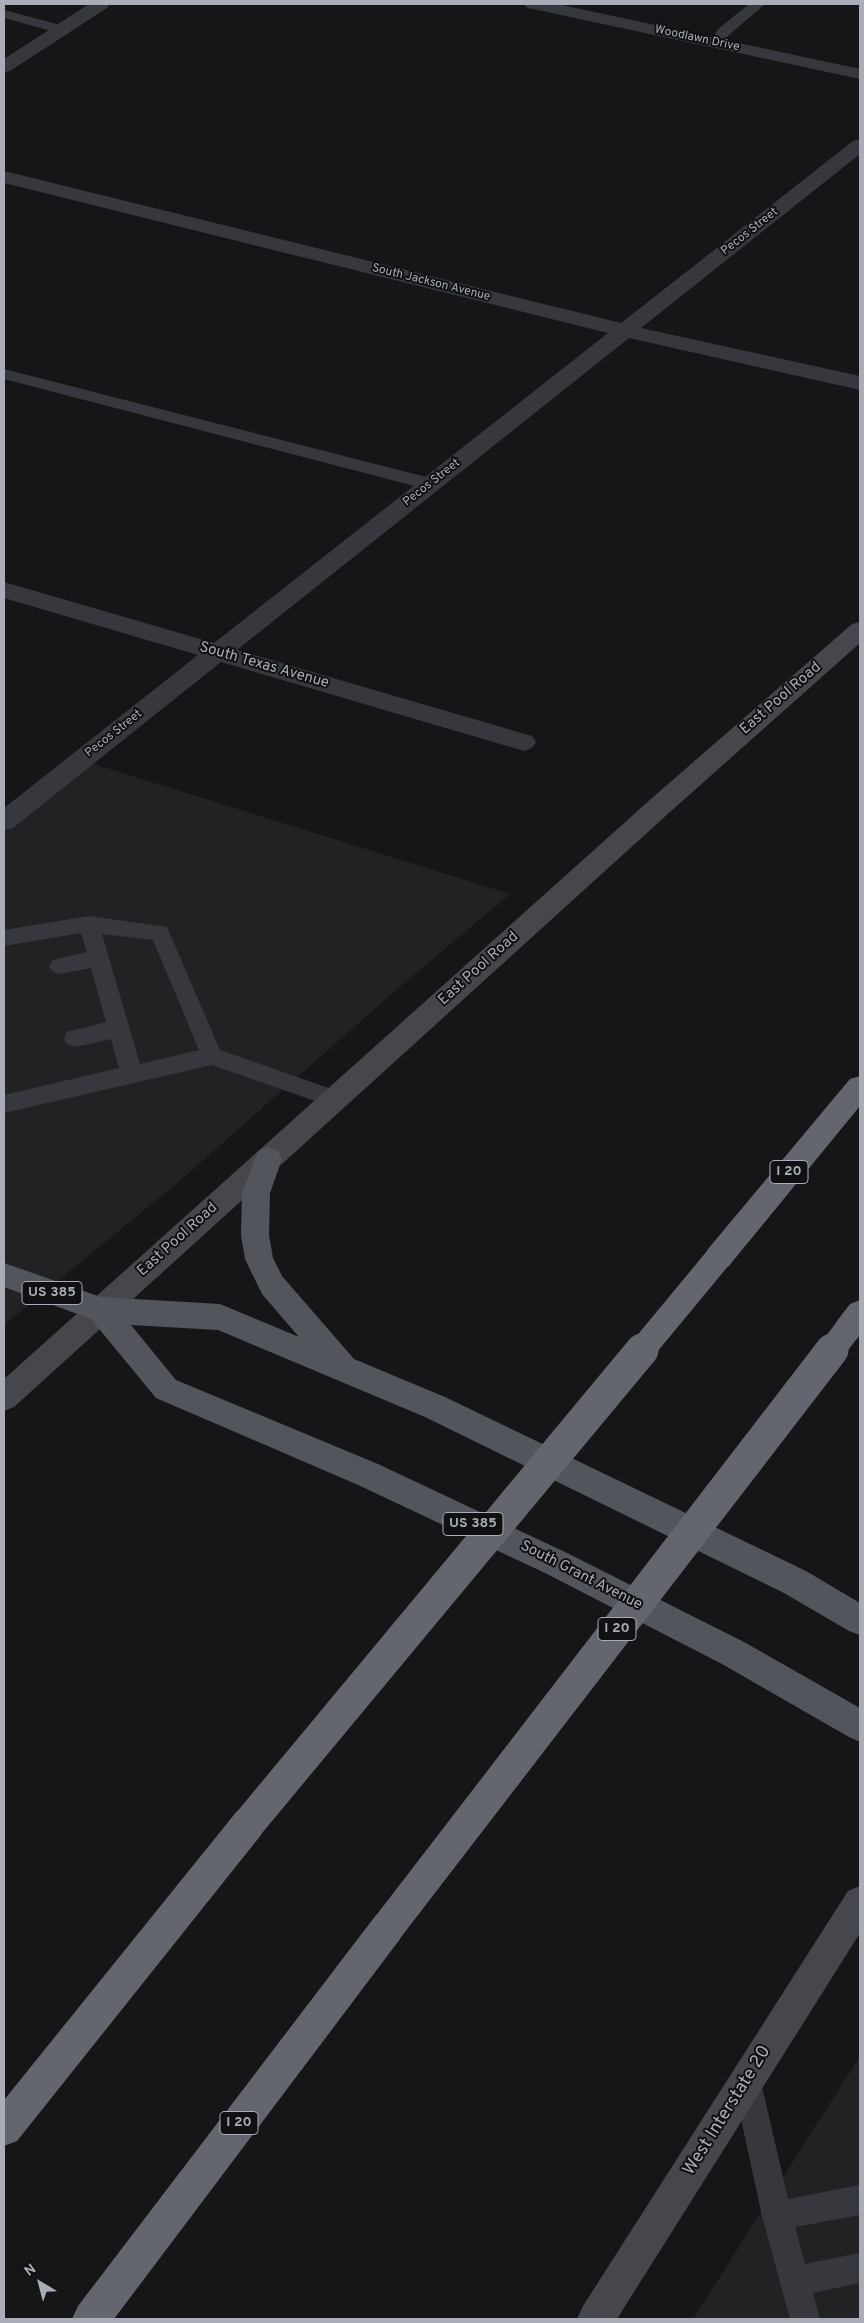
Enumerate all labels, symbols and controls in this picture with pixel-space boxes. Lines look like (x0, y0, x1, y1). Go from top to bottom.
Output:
street label: Woodlawn Drive (653, 23, 741, 55)
street label: Pecos Street (719, 205, 781, 259)
street label: South Jackson Avenue (370, 261, 492, 305)
street label: Pecos Street (401, 456, 463, 510)
street label: South Texas Avenue (197, 639, 331, 693)
street label: East Pool Road (737, 659, 825, 739)
street label: Pecos Street (83, 707, 145, 761)
street label: East Pool Road (435, 928, 523, 1010)
road number: I 20 (770, 1160, 808, 1184)
street label: East Pool Road (134, 1199, 222, 1281)
road number: US 385 (22, 1282, 82, 1305)
road number: US 385 (443, 1512, 503, 1536)
street label: South Grant Avenue (517, 1537, 645, 1615)
road number: I 20 (598, 1618, 636, 1640)
street label: West Interstate 20 (679, 2042, 777, 2180)
road number: I 20 (220, 2112, 258, 2134)
north arrow (15, 2258, 65, 2308)
text: N (22, 2261, 40, 2280)

